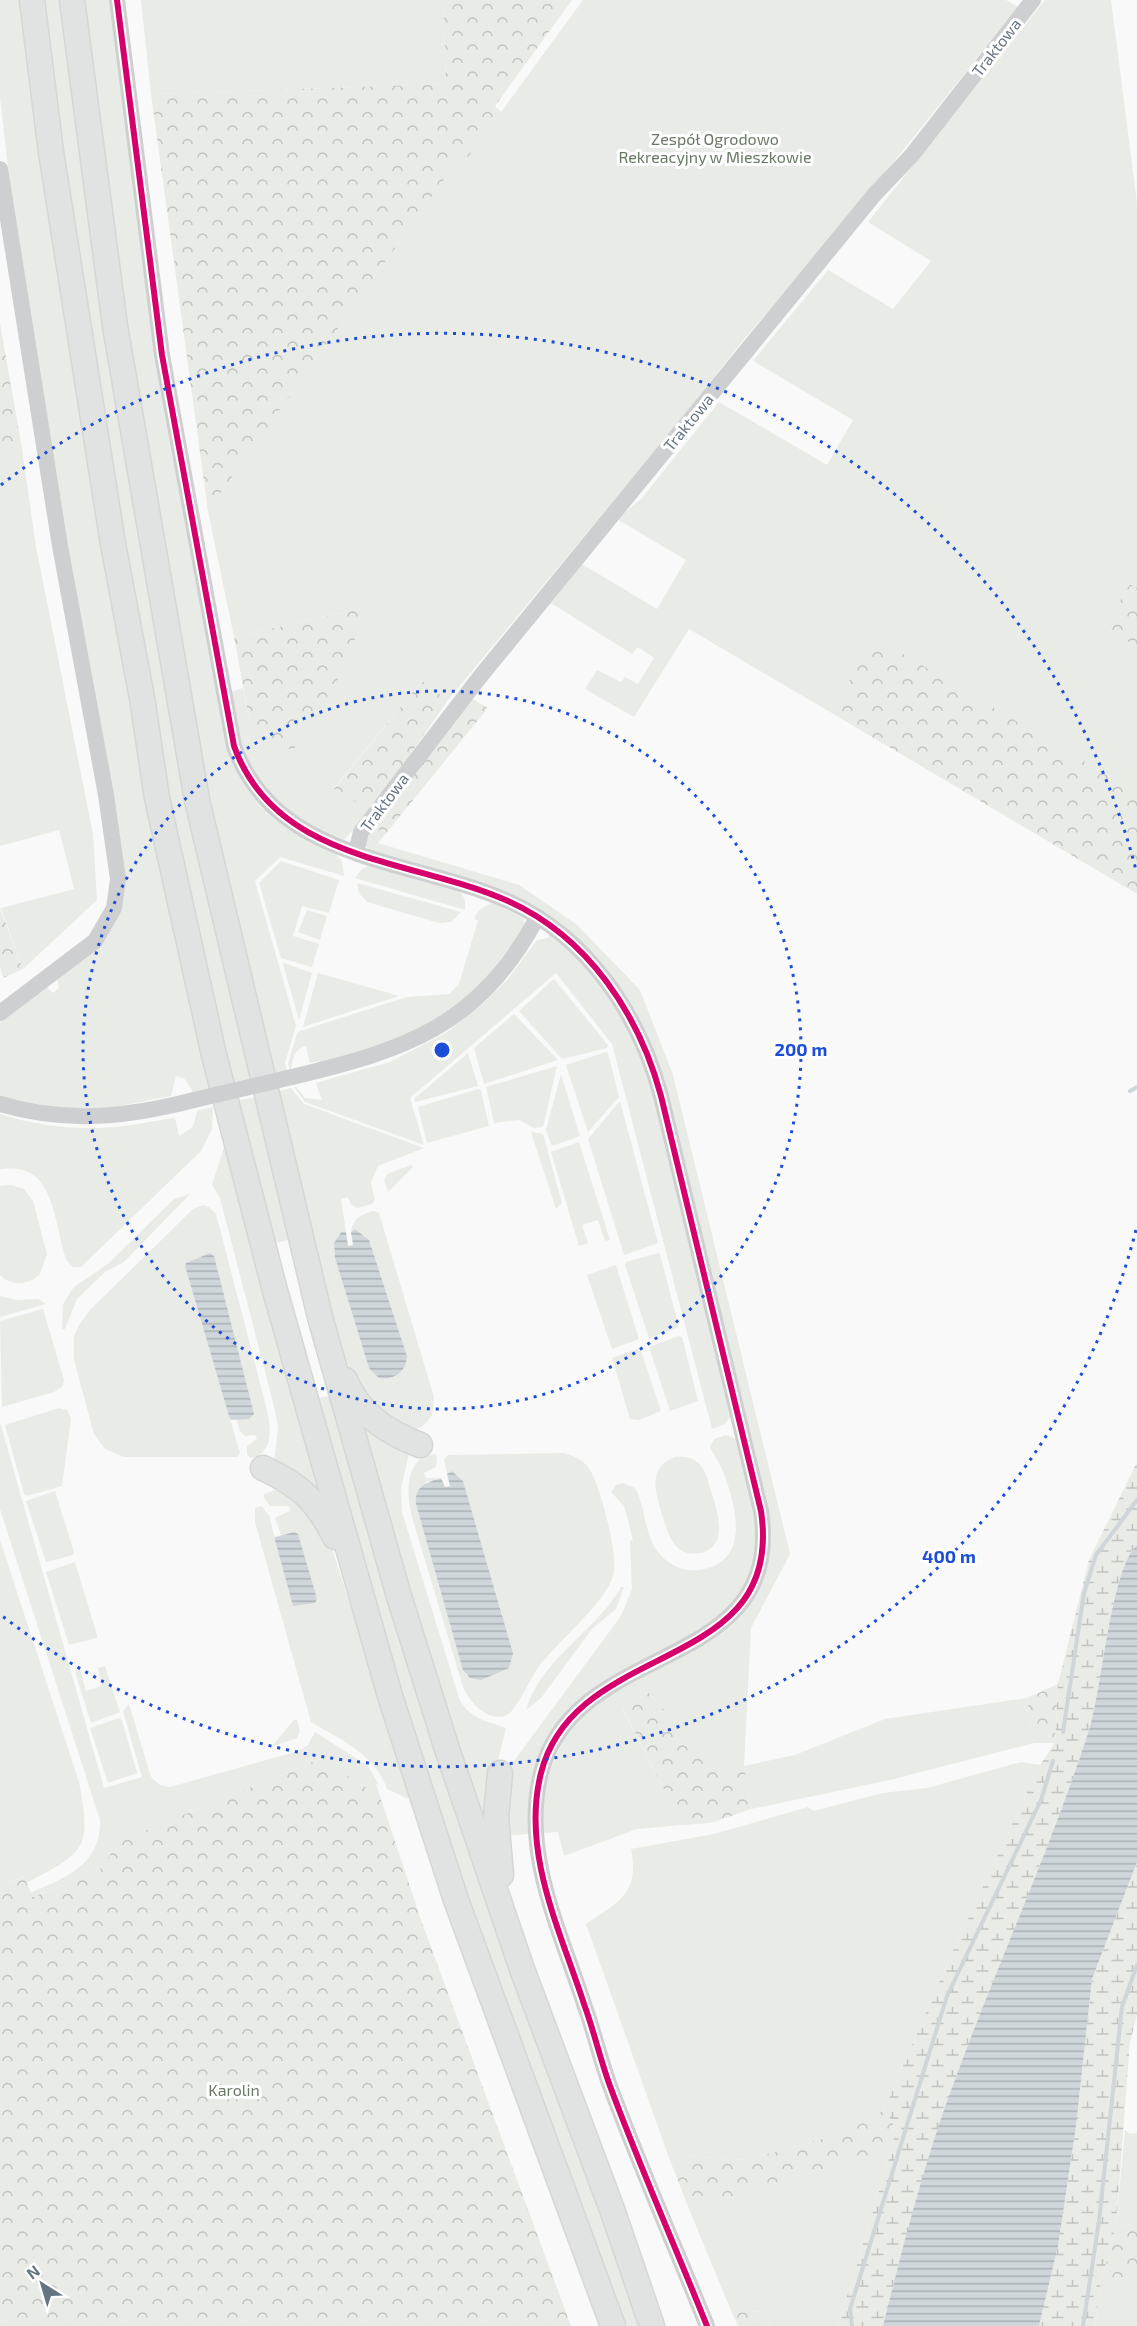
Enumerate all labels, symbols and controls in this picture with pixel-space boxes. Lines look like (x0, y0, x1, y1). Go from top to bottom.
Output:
street label: Traktowa (968, 14, 1024, 80)
park label: Zespół Ogrodowo Rekreacyjny w Mieszkowie (618, 129, 812, 167)
street label: Traktowa (659, 390, 717, 454)
street label: Traktowa (356, 769, 412, 835)
text: 200 m (775, 1038, 827, 1060)
centre of rings (432, 1040, 452, 1060)
text: 400 m (922, 1545, 976, 1567)
park label: Karolin (208, 2080, 260, 2099)
north arrow (12, 2254, 72, 2314)
text: N (22, 2261, 43, 2283)

